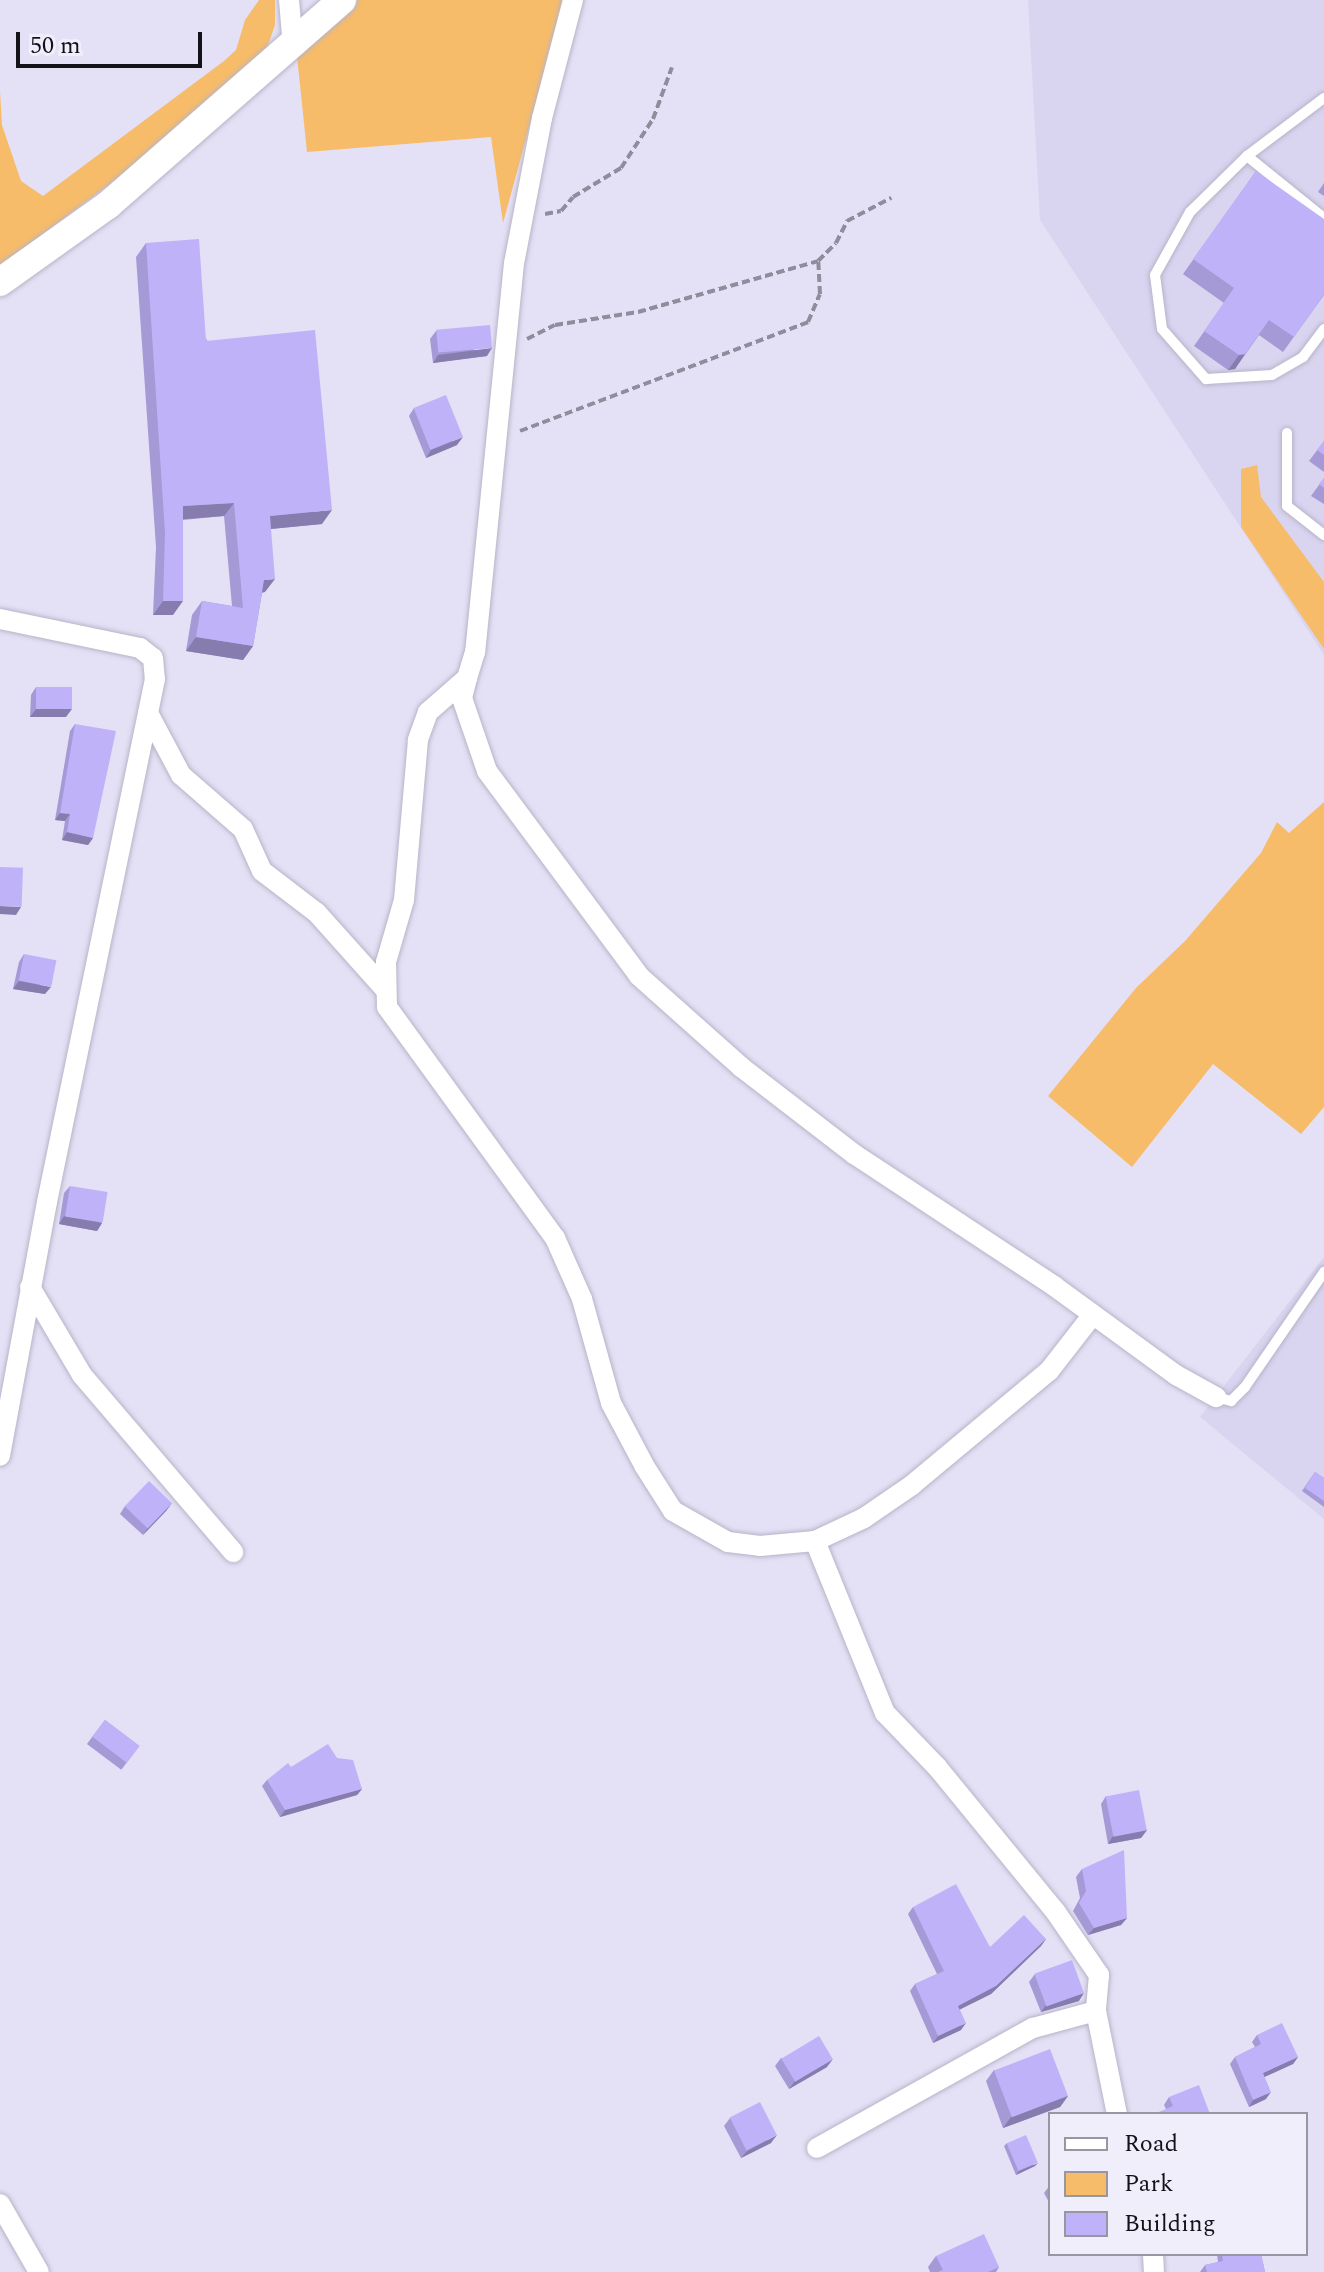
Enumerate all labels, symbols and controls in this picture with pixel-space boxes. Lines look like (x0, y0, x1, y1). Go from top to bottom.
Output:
scale bar (20, 16, 206, 66)
text: 50 m (30, 28, 81, 64)
legend (1048, 2112, 1308, 2256)
text: Road (1124, 2126, 1178, 2162)
text: Park (1124, 2166, 1174, 2202)
text: Building (1124, 2206, 1216, 2242)

